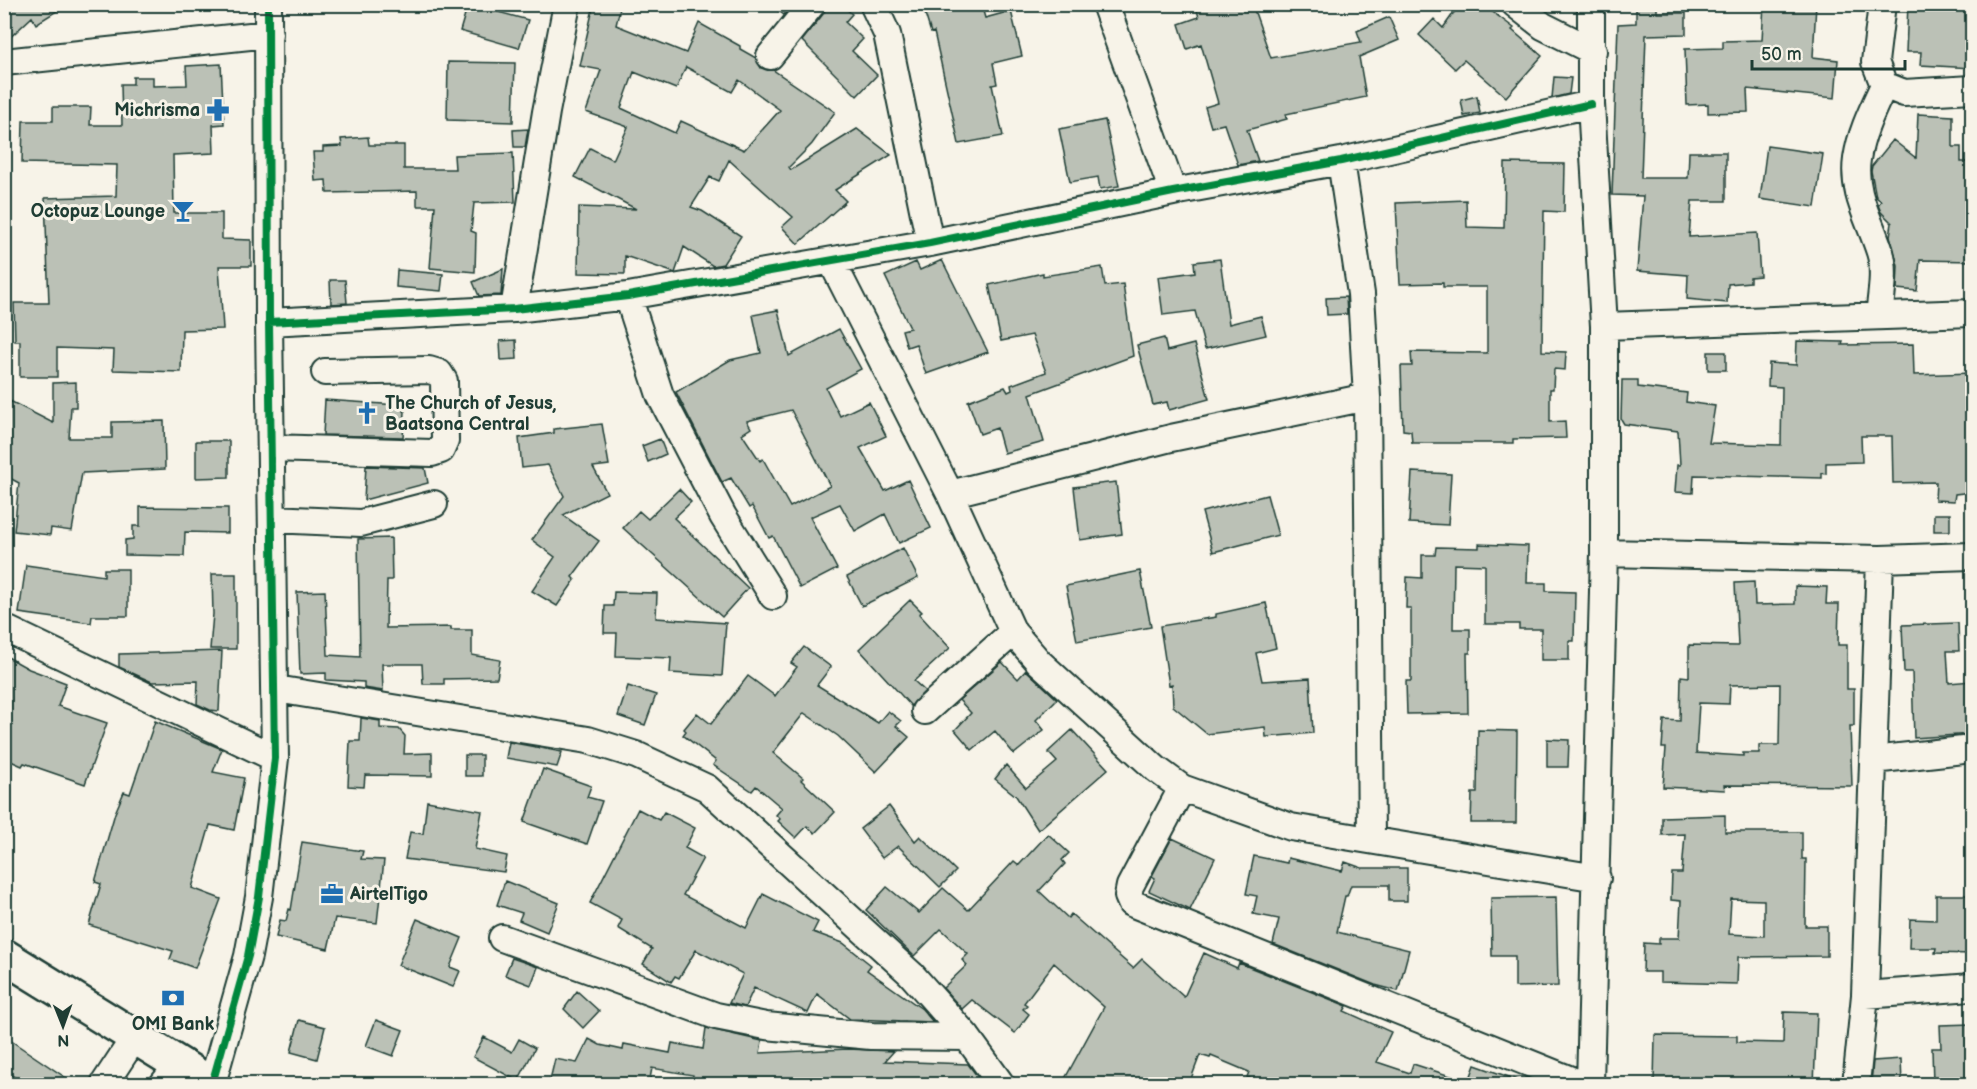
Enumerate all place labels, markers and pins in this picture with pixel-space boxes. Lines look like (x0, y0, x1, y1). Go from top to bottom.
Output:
pharmacy icon: Michrisma (205, 97, 231, 123)
place label: Michrisma (114, 100, 200, 121)
bar icon: Octopuz Lounge (170, 198, 196, 224)
place label: Octopuz Lounge (31, 201, 165, 222)
place label: The Church of Jesus, Baatsona Central (385, 393, 557, 435)
church icon: The Church of Jesus, Baatsona Central (354, 400, 380, 426)
office icon: AirtelTigo (319, 881, 345, 907)
place label: AirtelTigo (349, 884, 428, 905)
bank icon: OMI Bank (160, 985, 186, 1011)
place label: OMI Bank (132, 1014, 215, 1035)

